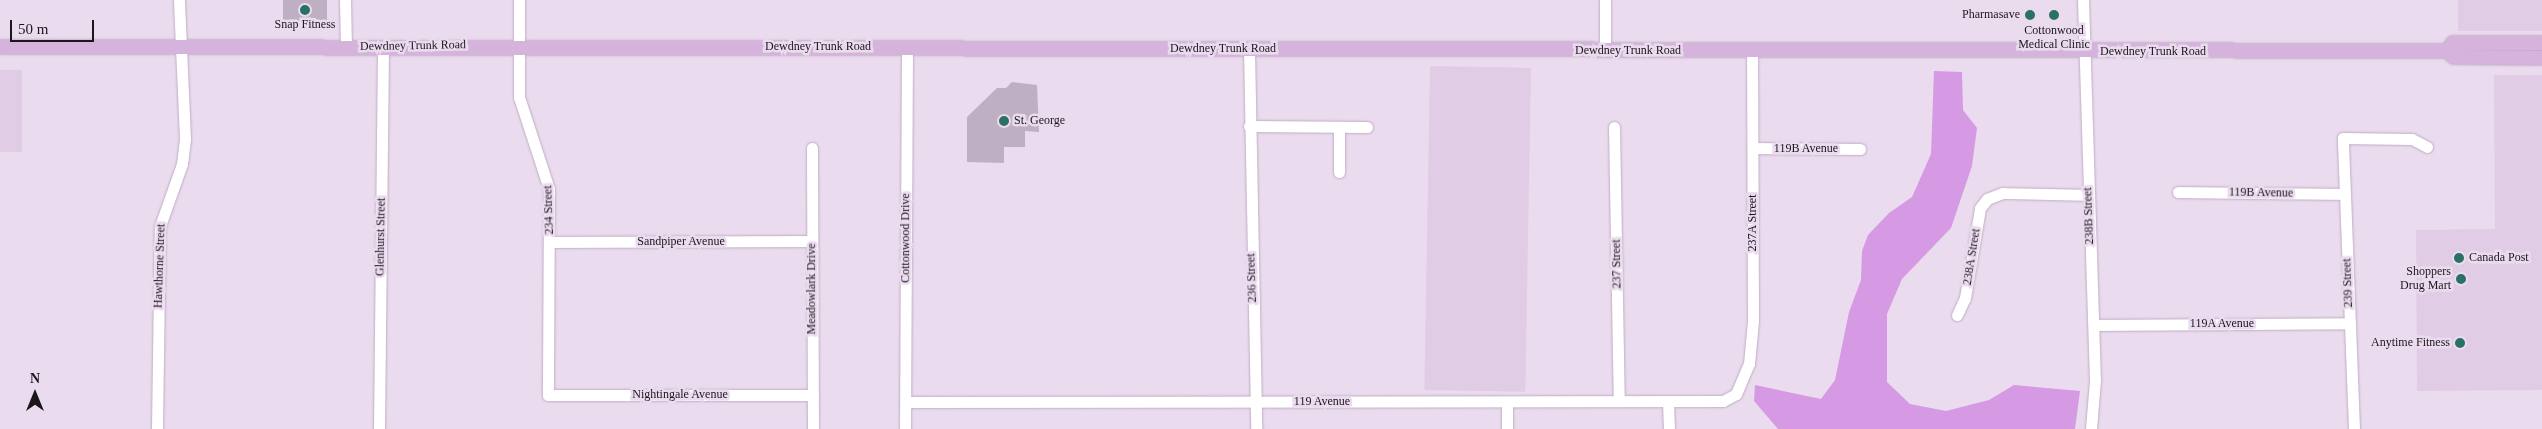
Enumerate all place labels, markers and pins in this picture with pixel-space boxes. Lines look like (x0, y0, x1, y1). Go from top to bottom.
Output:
marker: Snap Fitness (299, 4, 311, 16)
place label: Pharmasave (1962, 8, 2020, 22)
marker: Cottonwood Medical Clinic (2047, 8, 2061, 22)
marker: Pharmasave (2024, 9, 2036, 21)
place label: Snap Fitness (274, 18, 336, 32)
place label: Cottonwood Medical Clinic (2018, 24, 2090, 52)
place label: St. George (1014, 114, 1065, 128)
marker: St. George (998, 115, 1010, 127)
place label: Canada Post (2469, 251, 2529, 265)
marker: Canada Post (2453, 252, 2465, 264)
place label: Shoppers Drug Mart (2400, 265, 2451, 293)
marker: Shoppers Drug Mart (2455, 273, 2467, 285)
place label: Anytime Fitness (2371, 336, 2450, 350)
marker: Anytime Fitness (2454, 337, 2466, 349)

